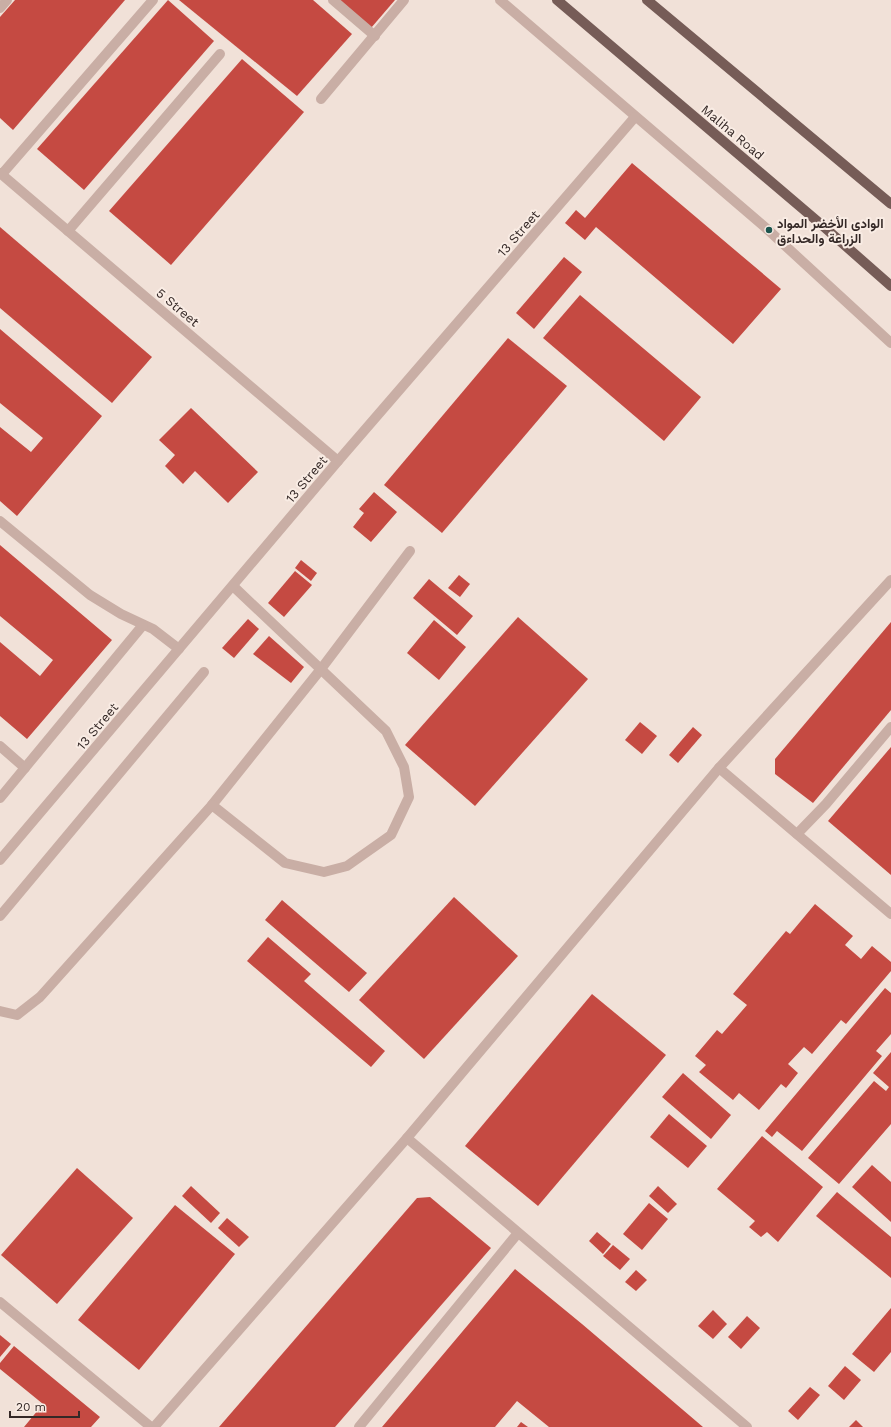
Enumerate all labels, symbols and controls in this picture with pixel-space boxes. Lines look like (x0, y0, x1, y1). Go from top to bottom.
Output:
street label: Maliha Road (698, 102, 767, 163)
street label: 13 Street (494, 207, 543, 259)
place label: الوادى الأخضر المواد الزراعة والحداءق (777, 216, 884, 247)
marker: الوادى الأخضر المواد الزراعة والحداءق (764, 225, 774, 235)
street label: 5 Street (153, 285, 203, 330)
street label: 13 Street (283, 453, 331, 506)
street label: 13 Street (74, 700, 122, 753)
scale bar (10, 1393, 79, 1419)
text: 20 m (16, 1400, 46, 1414)

